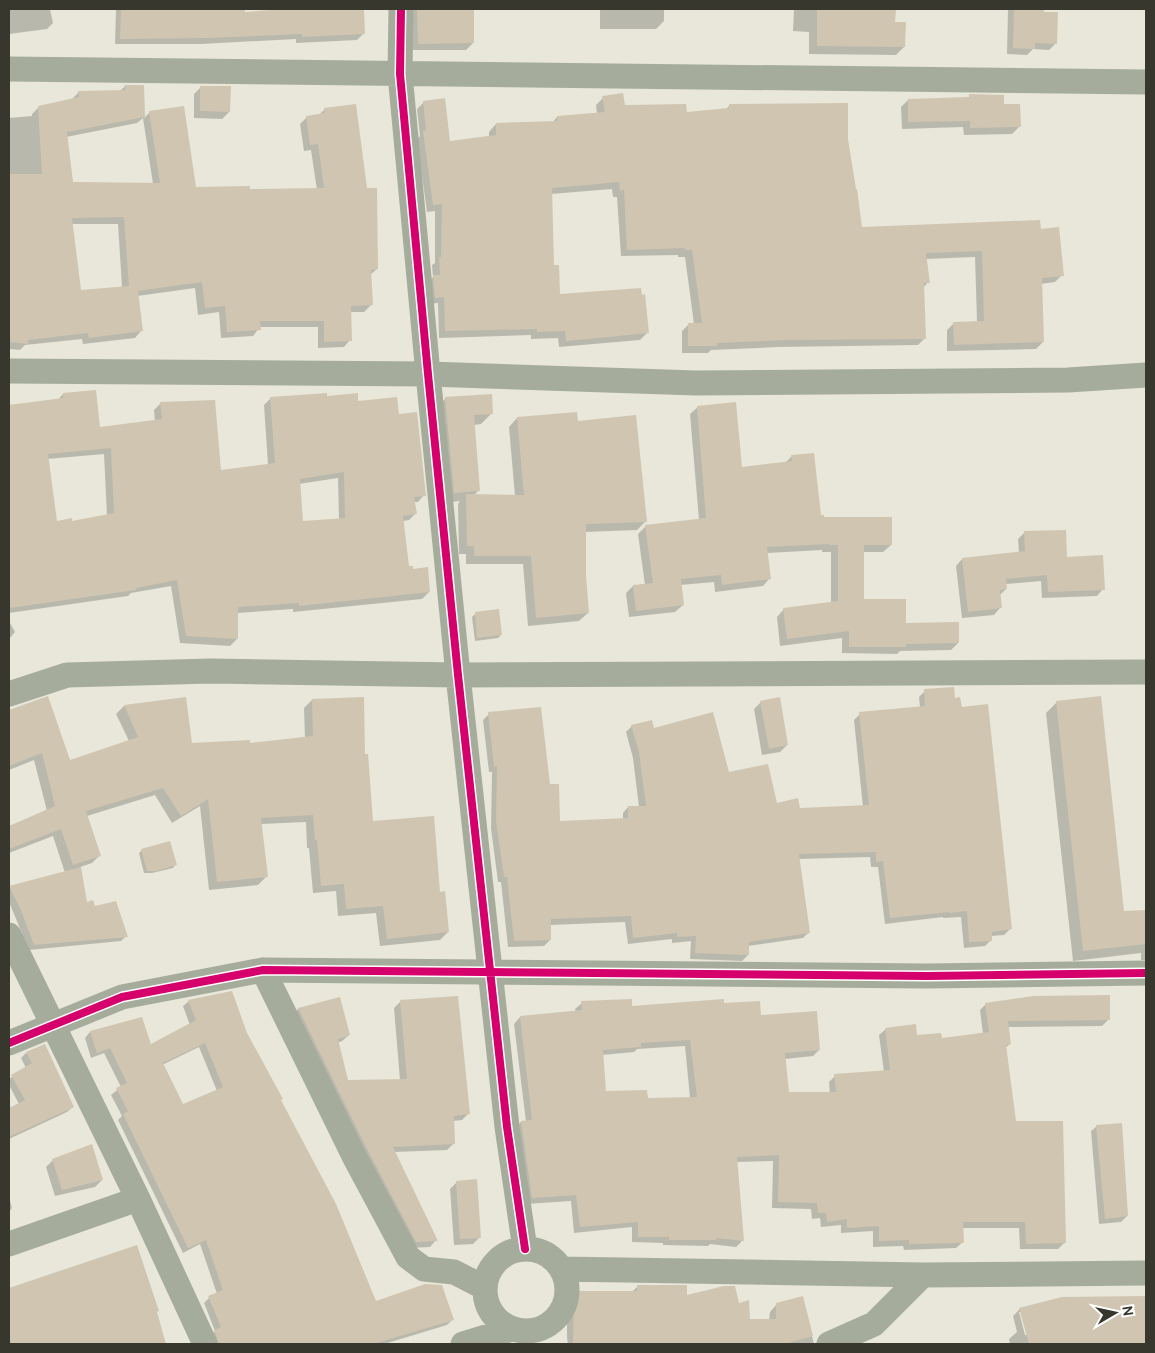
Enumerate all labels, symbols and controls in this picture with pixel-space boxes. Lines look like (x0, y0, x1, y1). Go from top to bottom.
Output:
north arrow (1090, 1288, 1140, 1338)
text: N (1118, 1305, 1138, 1317)

